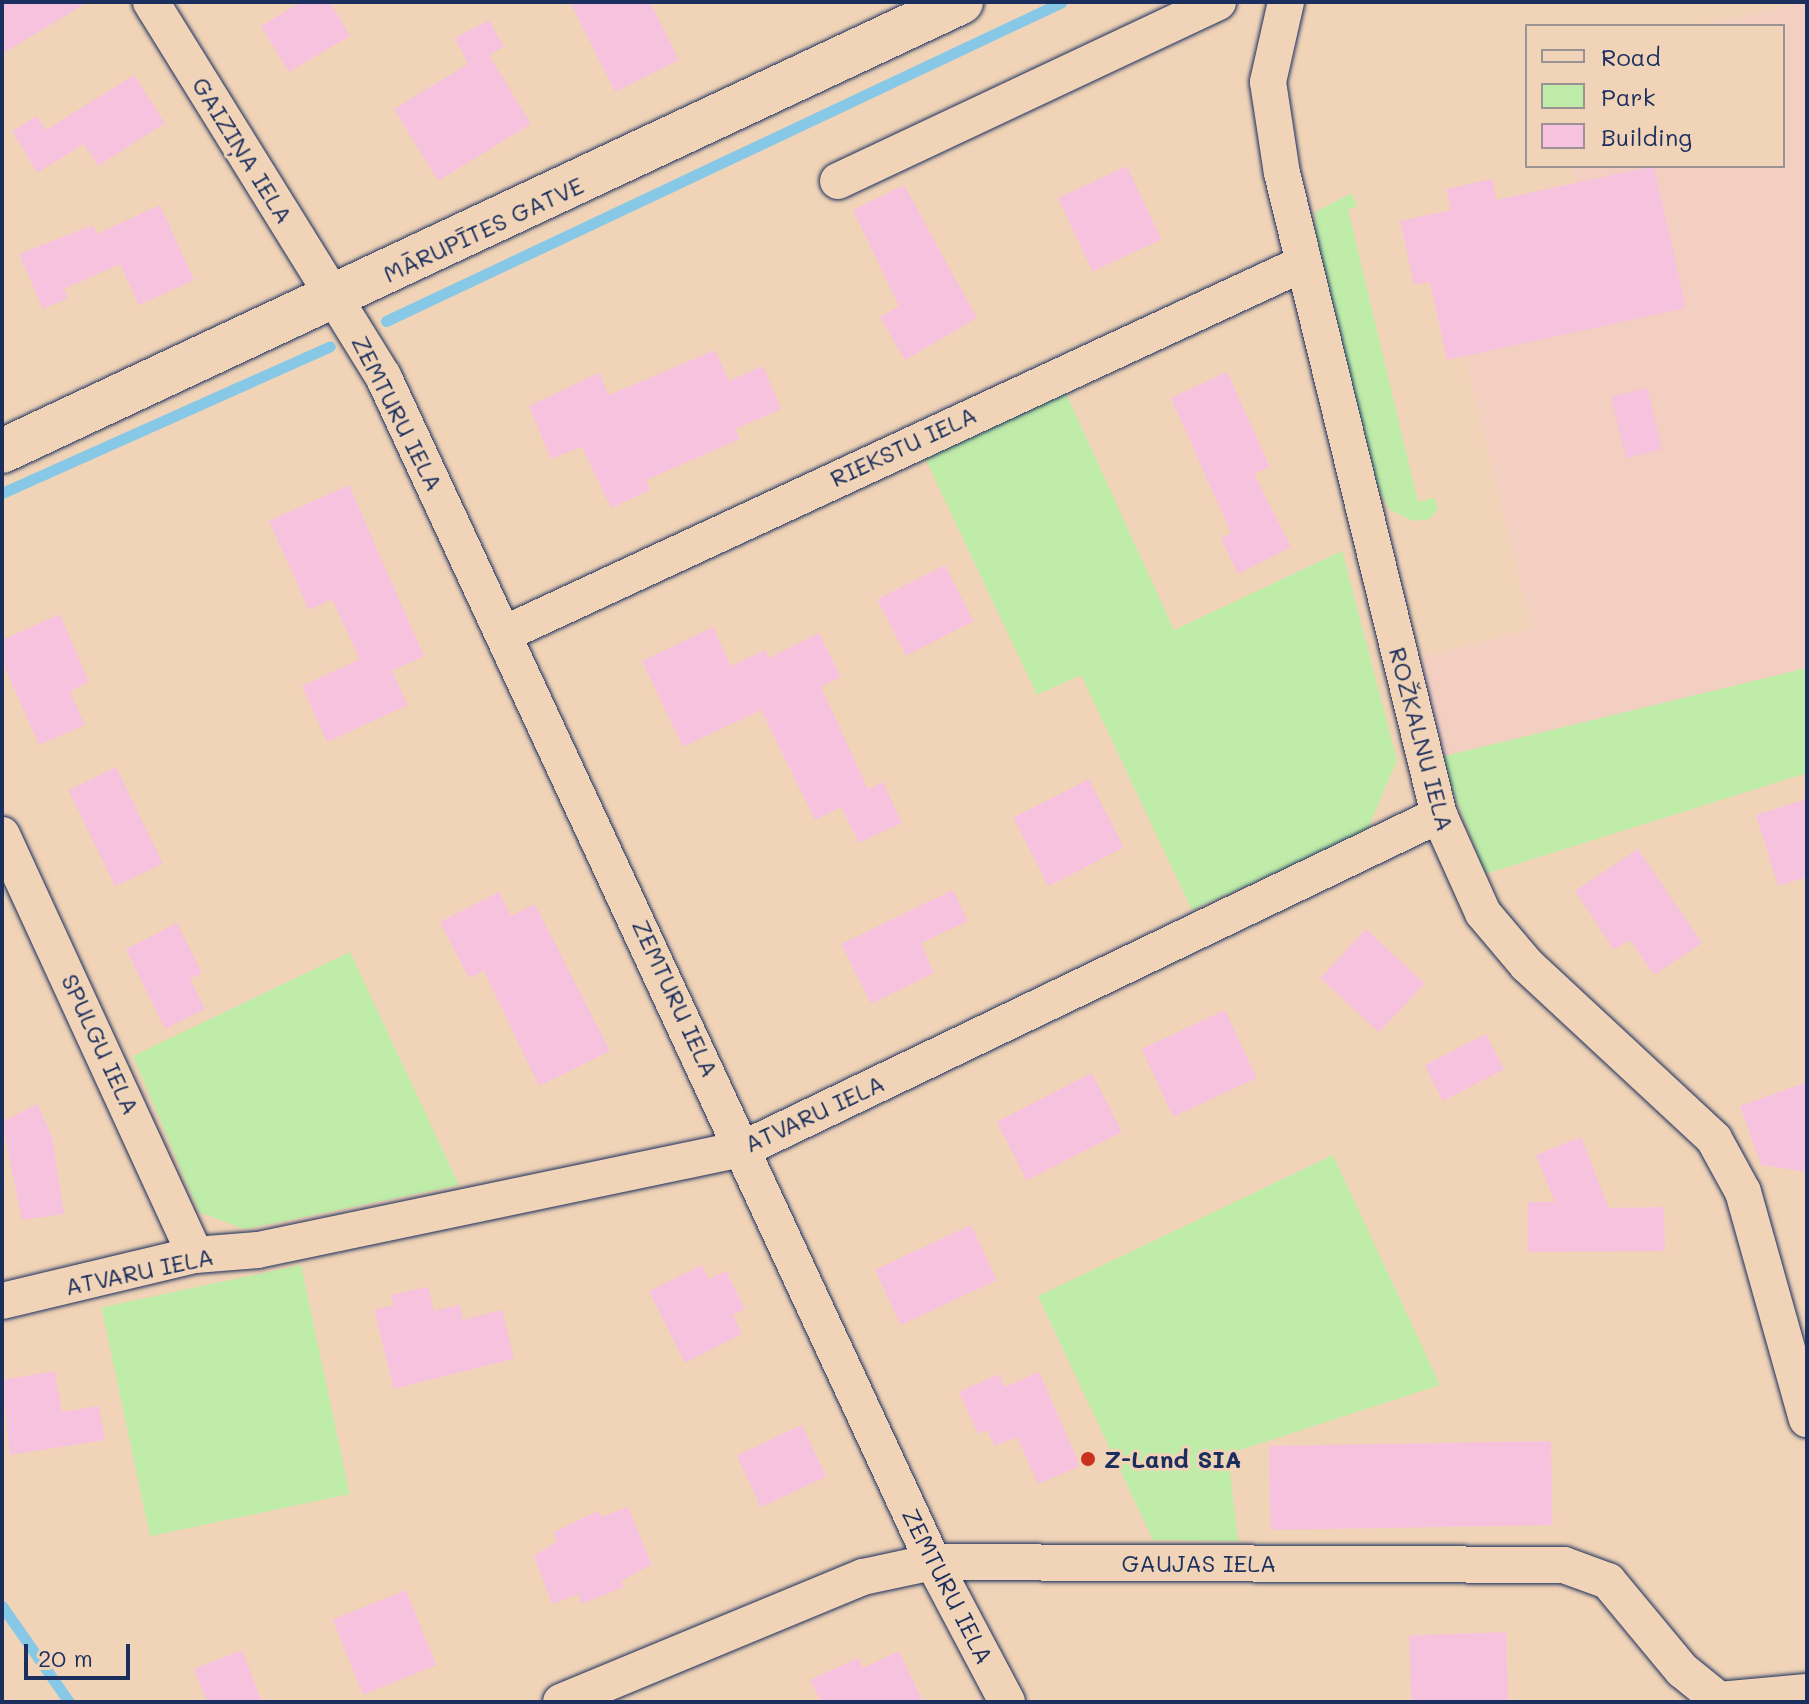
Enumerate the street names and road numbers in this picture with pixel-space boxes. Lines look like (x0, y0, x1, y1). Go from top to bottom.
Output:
street label: GAIZIŅA IELA (187, 72, 299, 228)
street label: MĀRUPĪTES GATVE (378, 170, 588, 288)
street label: ZEMTURU IELA (346, 330, 450, 496)
street label: RIEKSTU IELA (825, 400, 981, 492)
street label: ROŽKALNU IELA (1384, 644, 1460, 834)
street label: ZEMTURU IELA (627, 914, 725, 1082)
street label: SPULGU IELA (56, 969, 146, 1119)
street label: ATVARU IELA (739, 1068, 889, 1158)
street label: ATVARU IELA (62, 1241, 216, 1301)
street label: ZEMTURU IELA (896, 1503, 1000, 1669)
street label: GAUJAS IELA (1122, 1549, 1276, 1577)

